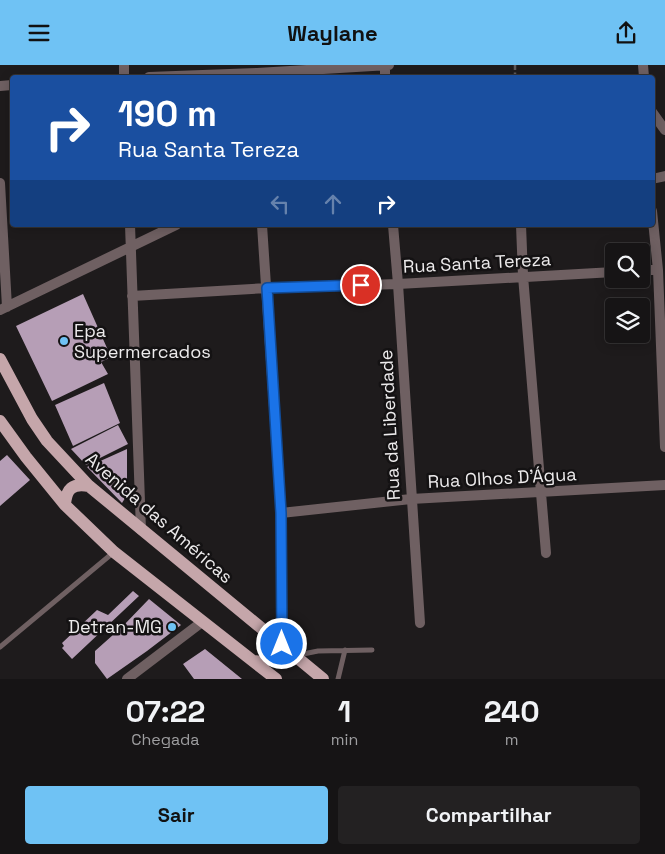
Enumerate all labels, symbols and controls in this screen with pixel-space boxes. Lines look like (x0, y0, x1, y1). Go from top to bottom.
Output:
icon: menu (25, 19, 53, 47)
text: Waylane (287, 19, 378, 47)
icon: share (612, 19, 640, 47)
text: 190 m (118, 92, 217, 136)
icon: right (35, 95, 100, 160)
text: Rua Santa Tereza (118, 135, 299, 163)
icon: left (266, 190, 294, 218)
icon: ahead (319, 190, 347, 218)
icon: right (372, 190, 400, 218)
map controls (605, 243, 650, 343)
button: search (605, 243, 650, 288)
street label: Rua Santa Tereza (402, 247, 552, 278)
pin (340, 264, 382, 306)
icon: arrive (347, 271, 375, 299)
button: layers (605, 298, 650, 343)
place label: Epa Supermercados (74, 319, 211, 363)
marker: Epa Supermercados (58, 335, 70, 347)
street label: Rua da Liberdade (374, 349, 405, 501)
street label: Avenida das Américas (81, 447, 238, 588)
street label: Rua Olhos D'Água (427, 462, 577, 493)
place label: Detran-MG (68, 615, 162, 638)
position arrow (255, 617, 307, 669)
marker: Detran-MG (166, 621, 178, 633)
text: 07:22 (125, 692, 205, 731)
text: 1 (338, 692, 351, 731)
text: 240 (484, 692, 540, 731)
text: Chegada (131, 729, 200, 750)
text: min (331, 729, 358, 750)
text: m (505, 729, 519, 750)
button: Sair (25, 786, 328, 844)
button: Compartilhar (338, 786, 640, 844)

